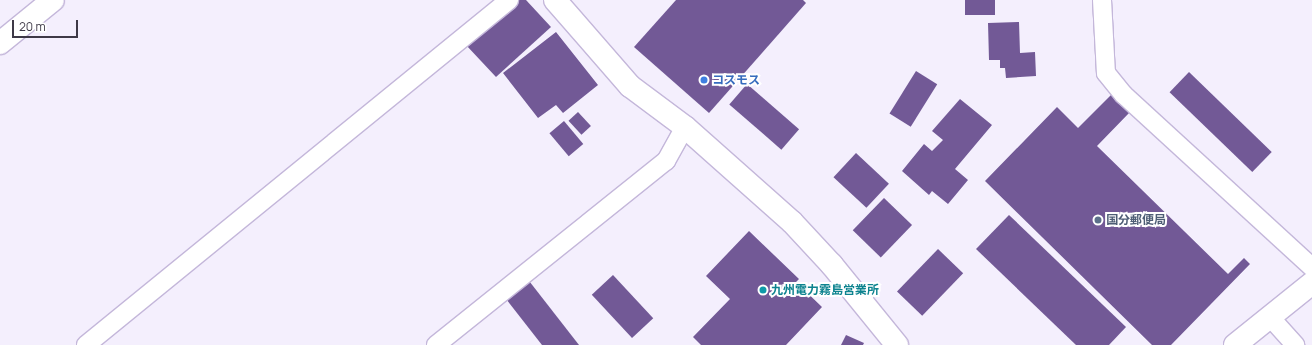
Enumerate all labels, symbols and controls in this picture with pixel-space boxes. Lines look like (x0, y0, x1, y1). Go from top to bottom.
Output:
scale bar (14, 12, 80, 38)
text: 20 m (19, 18, 46, 35)
place label: コスモス (712, 73, 760, 87)
marker: コスモス (699, 75, 709, 85)
place label: 国分郵便局 (1106, 213, 1166, 227)
marker: 国分郵便局 (1093, 215, 1103, 225)
place label: 九州電力霧島営業所 (771, 283, 879, 297)
marker: 九州電力霧島営業所 (758, 285, 768, 295)

